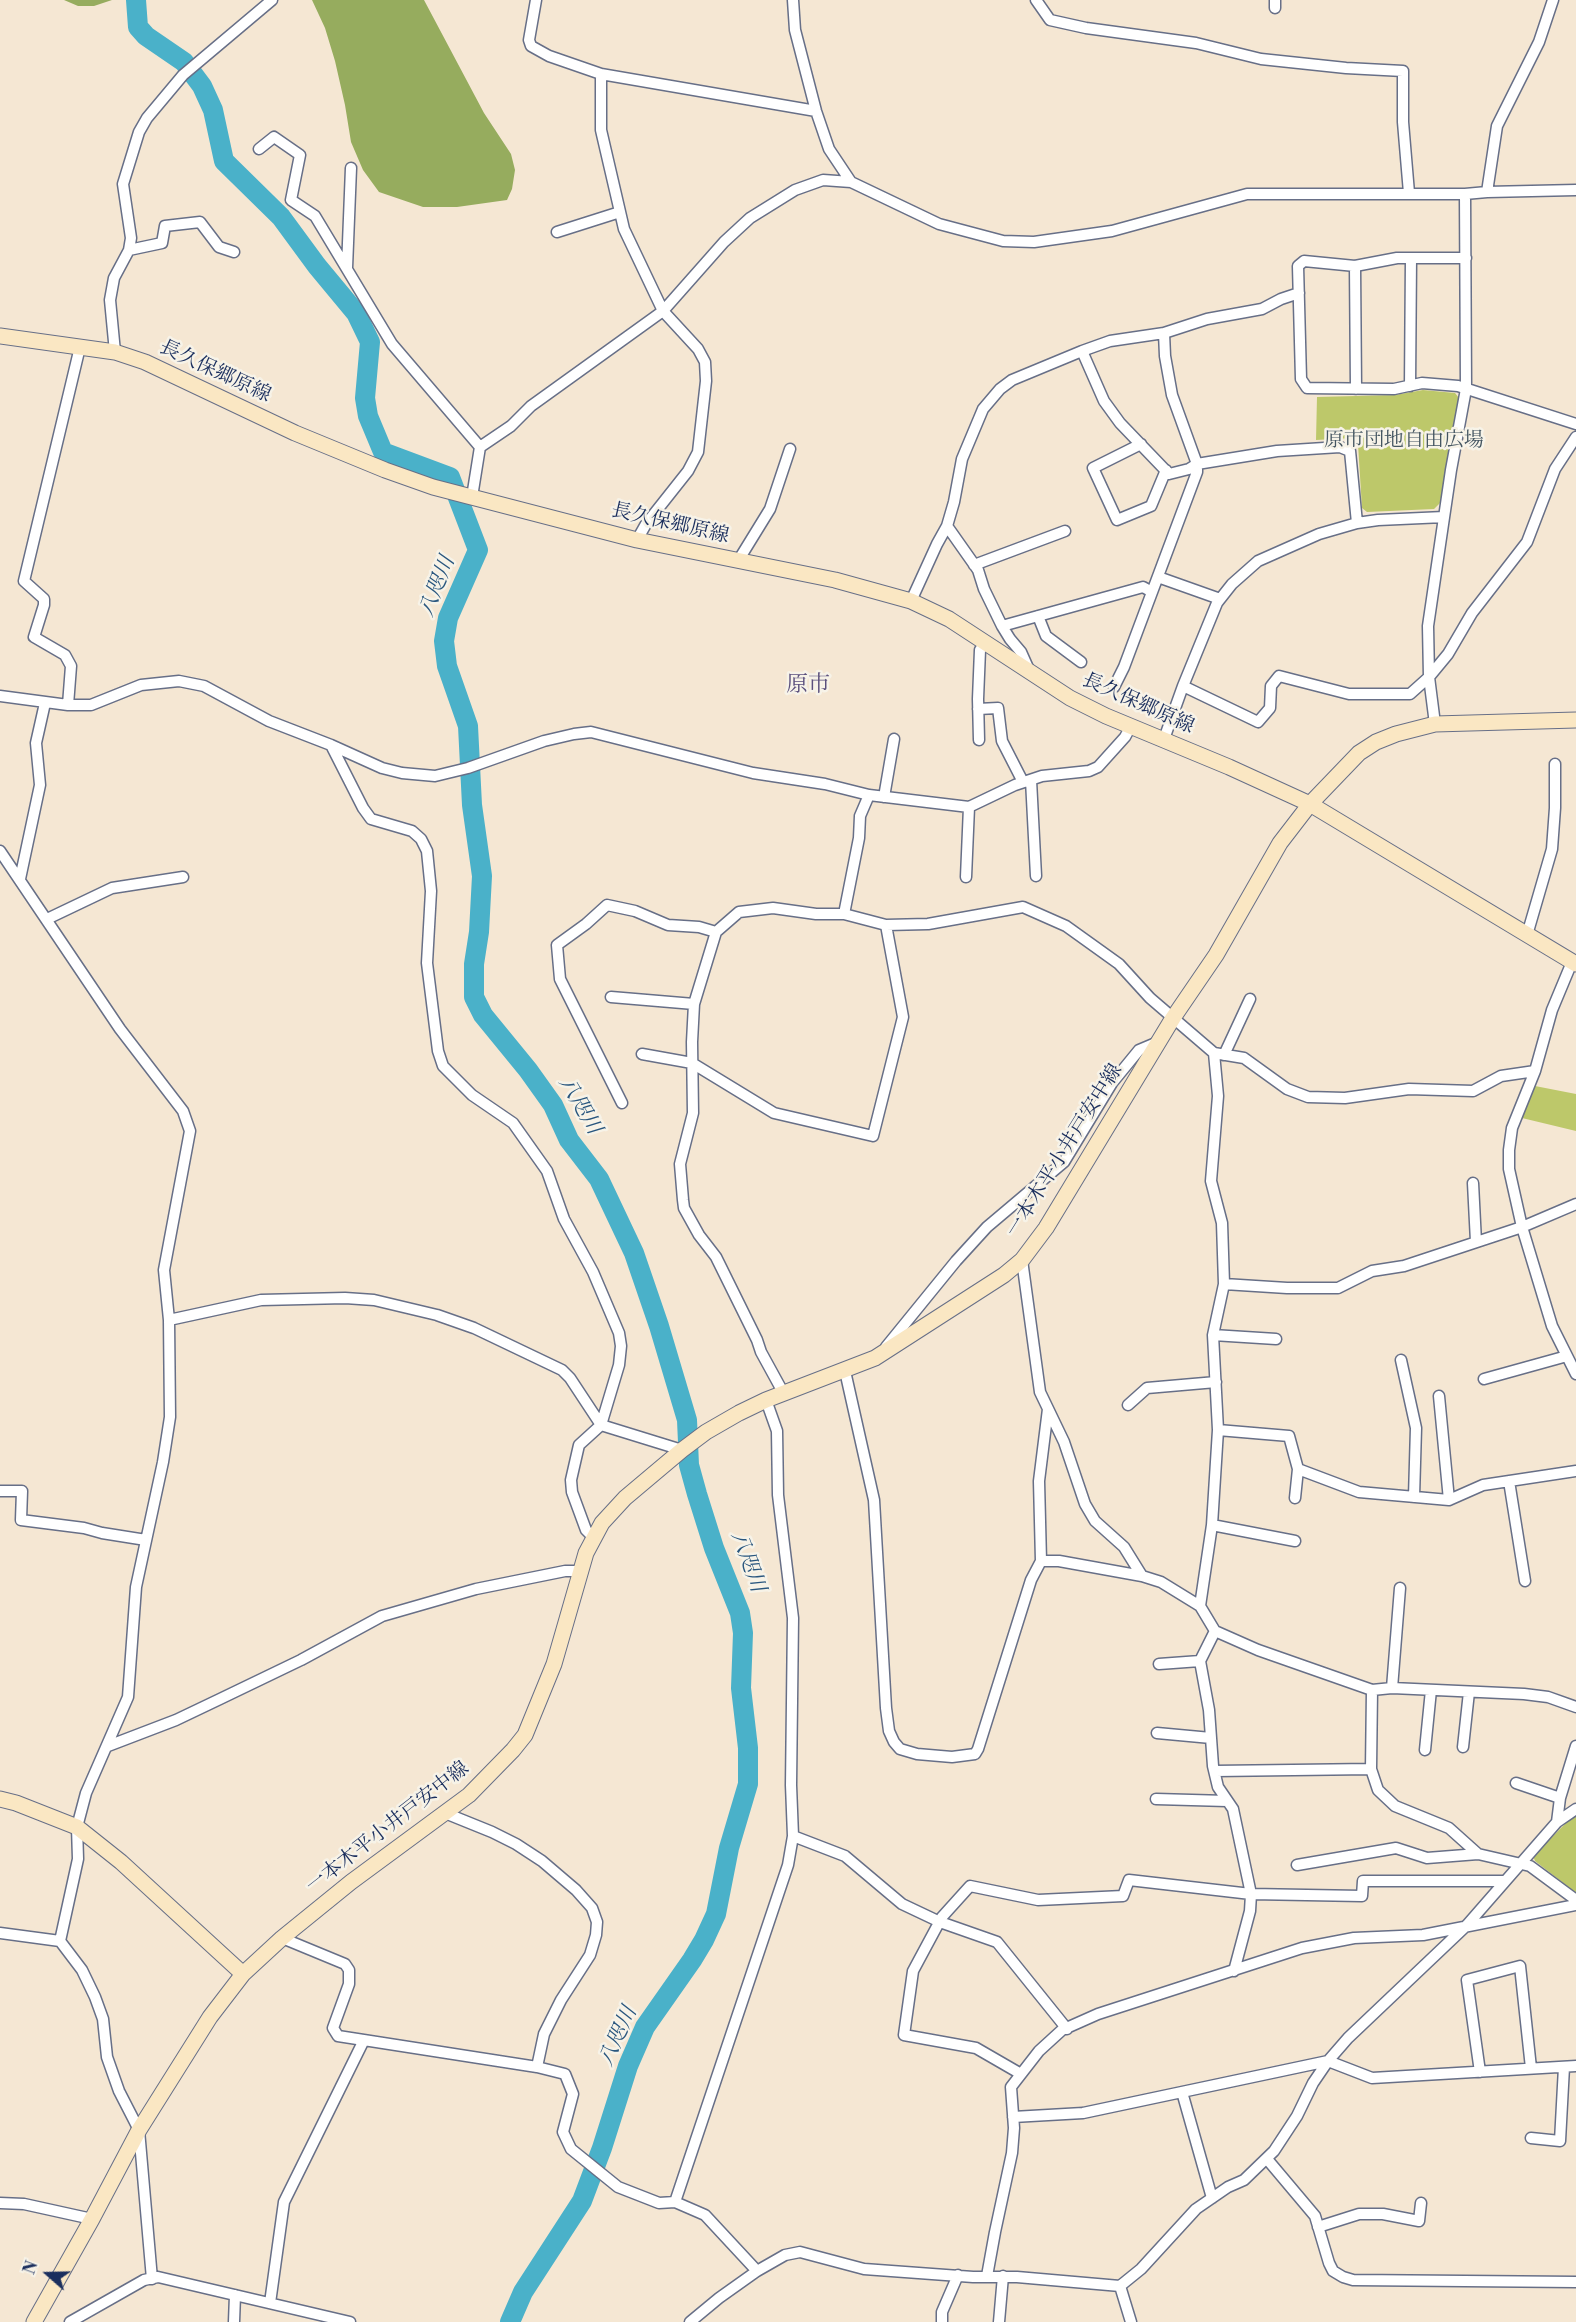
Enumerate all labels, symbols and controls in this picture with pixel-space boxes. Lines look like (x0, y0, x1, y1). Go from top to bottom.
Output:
street label: 長久保郷原線 (156, 336, 274, 408)
park label: 原市団地自由広場 (1324, 429, 1484, 453)
street label: 長久保郷原線 (609, 499, 731, 549)
water label: 八咫川 (415, 553, 461, 621)
street label: 長久保郷原線 (1078, 669, 1198, 739)
district label: 原市 (786, 673, 830, 699)
street label: 一本木平小井戸安中線 (1002, 1060, 1128, 1242)
water label: 八咫川 (552, 1073, 606, 1139)
water label: 八咫川 (724, 1528, 770, 1596)
street label: 一本木平小井戸安中線 (302, 1757, 474, 1899)
water label: 八咫川 (595, 2003, 643, 2071)
north arrow (18, 2244, 78, 2304)
text: N (20, 2258, 43, 2277)

